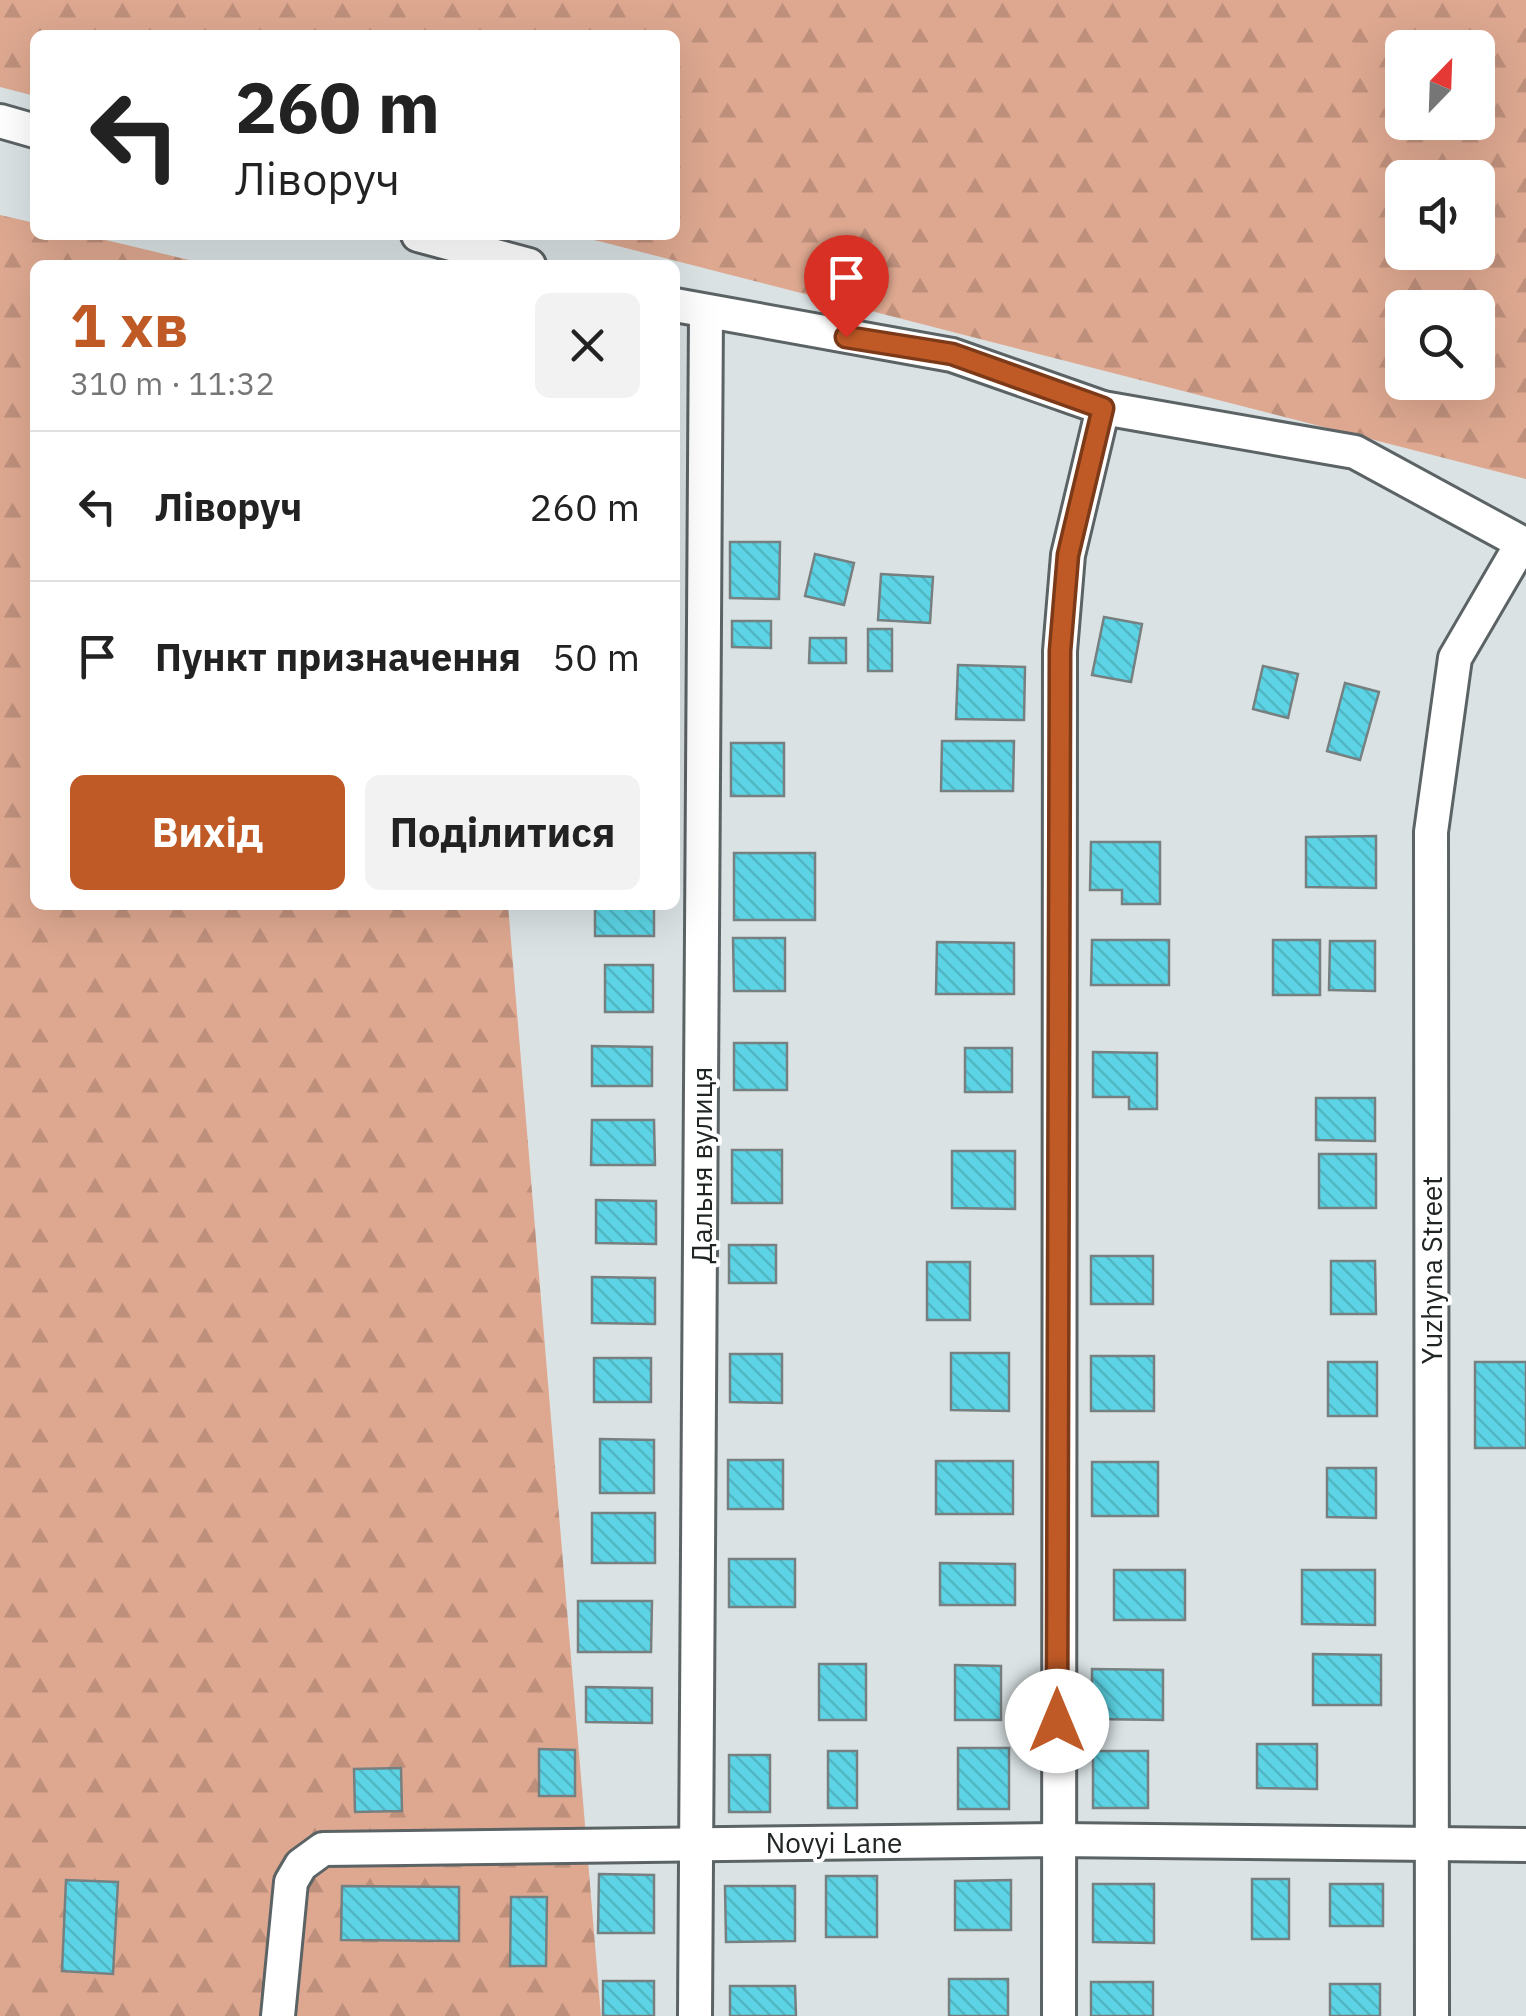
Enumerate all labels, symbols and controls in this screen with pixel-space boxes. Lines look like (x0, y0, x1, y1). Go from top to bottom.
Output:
north arrow (1385, 30, 1495, 140)
map controls (1385, 30, 1495, 400)
text: 260 m (235, 61, 440, 152)
icon: left (70, 70, 200, 200)
text: Ліворуч (235, 149, 400, 207)
button: sound (1385, 160, 1495, 270)
pin (804, 235, 889, 338)
icon: arrive (819, 250, 874, 305)
text: 1 хв (70, 285, 188, 364)
button: search (1385, 290, 1495, 400)
button: close (535, 293, 640, 398)
text: 310 m · 11:32 (70, 362, 275, 404)
icon: left (70, 479, 125, 534)
text: Ліворуч (155, 482, 302, 531)
text: 260 m (529, 482, 640, 531)
icon: arrive (70, 629, 125, 684)
text: Пункт призначення (155, 632, 521, 681)
text: 50 m (552, 632, 640, 681)
button: Вихід (70, 775, 345, 890)
button: Поділитися (365, 775, 640, 890)
street label: Дальня вулиця (683, 1067, 720, 1263)
street label: Yuzhyna Street (1413, 1176, 1450, 1364)
position arrow (1005, 1669, 1109, 1773)
street label: Novyi Lane (766, 1824, 902, 1861)

